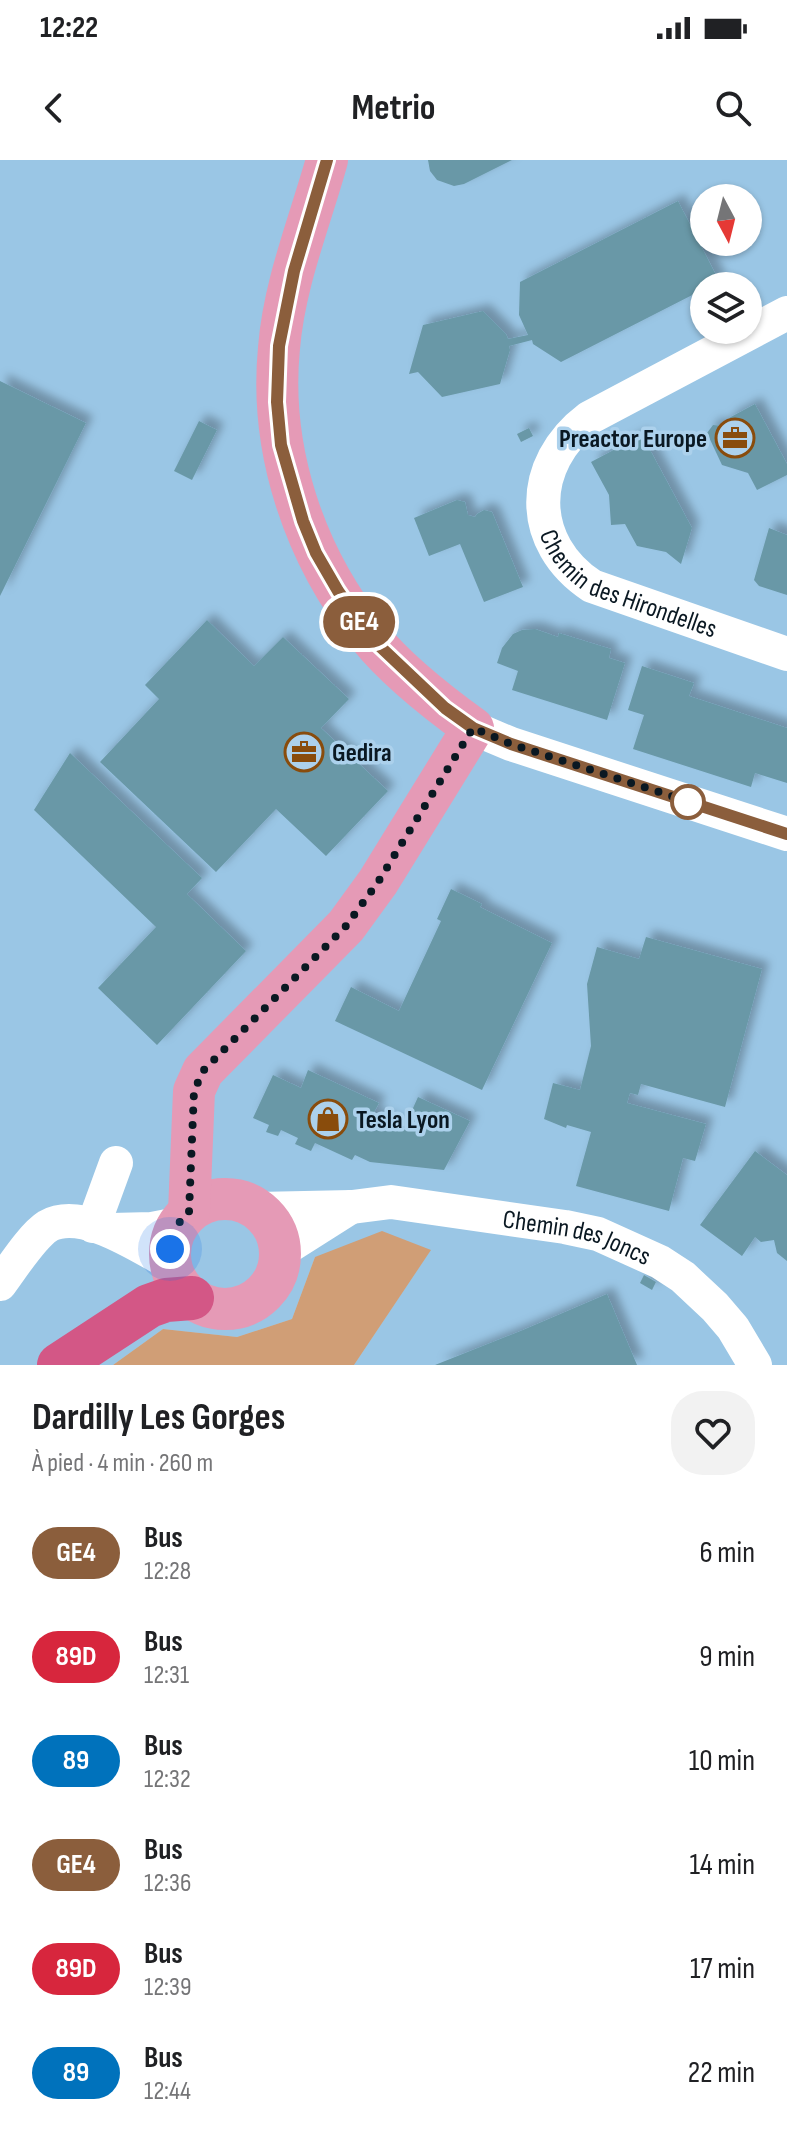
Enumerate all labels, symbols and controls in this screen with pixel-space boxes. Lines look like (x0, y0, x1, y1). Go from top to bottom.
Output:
text: 12:22 (40, 10, 98, 46)
icon: back (32, 86, 76, 130)
icon: search (711, 86, 755, 130)
text: Metrio (351, 87, 436, 130)
north arrow (690, 184, 762, 256)
map controls (690, 184, 762, 344)
button: layers (690, 272, 762, 344)
office icon: Preactor Europe (714, 417, 756, 459)
place label: Preactor Europe (559, 424, 707, 455)
street label: Chemin des Hirondelles (532, 525, 721, 645)
line badge: GE4 (313, 596, 405, 648)
text: GE4 (339, 605, 379, 638)
office icon: Gedira (283, 731, 325, 773)
place label: Gedira (332, 738, 392, 769)
unlabelled marker (671, 785, 705, 819)
shop icon: Tesla Lyon (307, 1098, 349, 1140)
place label: Tesla Lyon (356, 1105, 450, 1136)
street label: Chemin des Joncs (501, 1204, 655, 1273)
your location (150, 1229, 190, 1269)
button: heart (671, 1391, 755, 1475)
text: Dardilly Les Gorges (32, 1395, 285, 1440)
text: À pied · 4 min · 260 m (32, 1448, 213, 1479)
text: Bus (144, 1520, 183, 1556)
text: 6 min (699, 1535, 755, 1571)
text: GE4 (56, 1536, 96, 1569)
text: 12:28 (144, 1556, 191, 1587)
text: Bus (144, 1624, 183, 1660)
text: 9 min (699, 1639, 755, 1675)
text: 89D (56, 1640, 97, 1673)
text: 12:31 (144, 1660, 189, 1691)
text: Bus (144, 1728, 183, 1764)
text: 10 min (689, 1743, 755, 1779)
text: 89 (63, 1744, 89, 1777)
text: 12:32 (144, 1764, 191, 1795)
text: Bus (144, 1832, 183, 1868)
text: 14 min (690, 1847, 755, 1883)
text: GE4 (56, 1848, 96, 1881)
text: 12:36 (144, 1868, 191, 1899)
text: Bus (144, 1936, 183, 1972)
text: 17 min (690, 1951, 755, 1987)
text: 89D (56, 1952, 97, 1985)
text: 12:39 (144, 1972, 191, 2003)
text: Bus (144, 2040, 183, 2076)
text: 22 min (688, 2055, 755, 2091)
text: 89 (63, 2056, 89, 2089)
text: 12:44 (144, 2076, 191, 2107)

